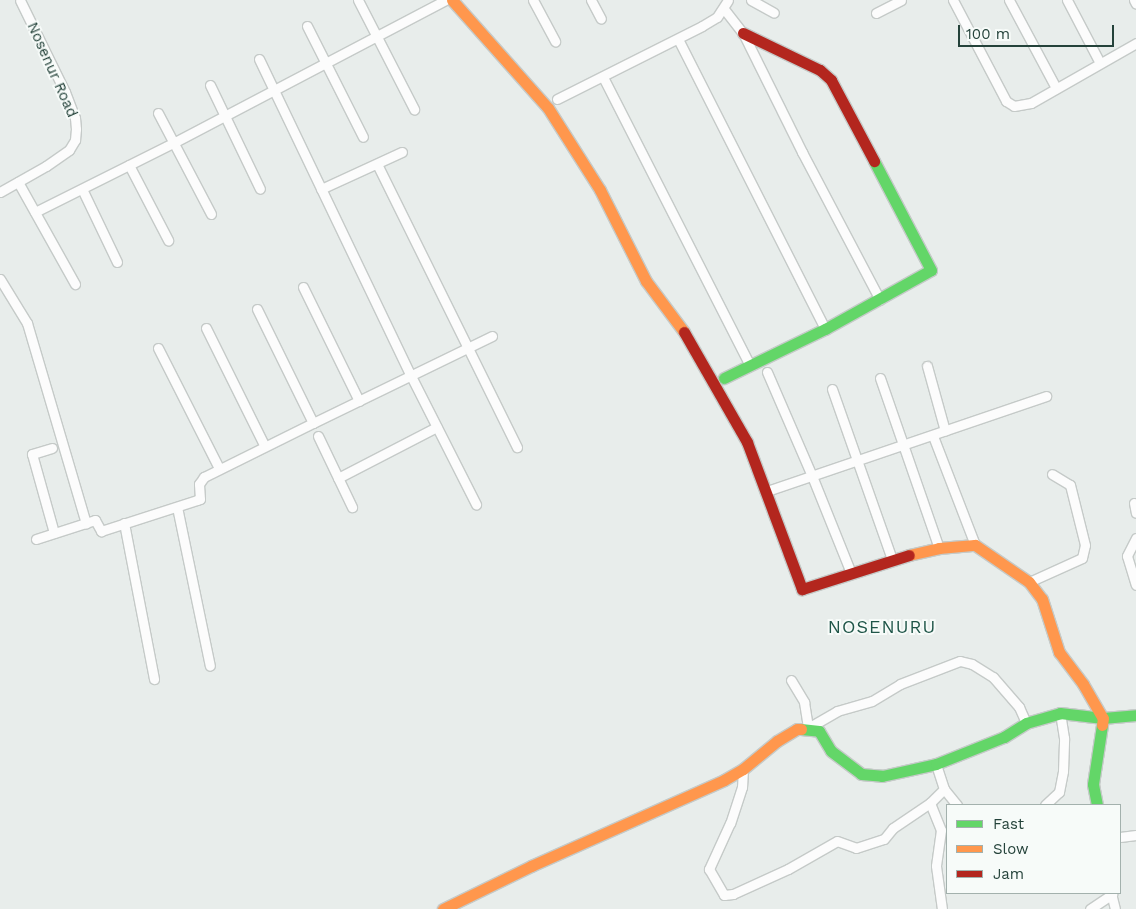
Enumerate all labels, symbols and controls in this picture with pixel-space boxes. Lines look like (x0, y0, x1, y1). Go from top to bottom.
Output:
scale bar (961, 15, 1117, 47)
street label: Nosenur Road (23, 19, 81, 121)
text: 100 m (966, 25, 1010, 43)
district label: NOSENURU (827, 616, 937, 638)
legend (946, 804, 1121, 894)
text: Fast (993, 815, 1024, 833)
text: Slow (993, 840, 1029, 858)
text: Jam (993, 865, 1024, 883)

